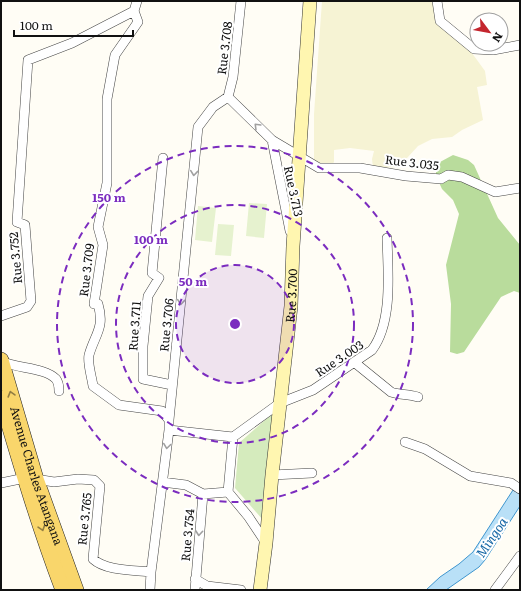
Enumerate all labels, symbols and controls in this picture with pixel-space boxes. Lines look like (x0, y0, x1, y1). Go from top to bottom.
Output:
scale bar (14, 12, 133, 38)
north arrow (469, 12, 509, 52)
text: 100 m (20, 16, 53, 34)
street label: Rue 3.708 (212, 20, 236, 76)
text: N (489, 30, 508, 46)
one-way arrow (254, 123, 262, 131)
street label: Rue 3.035 (384, 150, 440, 174)
street label: Rue 3.713 (280, 164, 308, 218)
one-way arrow (189, 170, 198, 176)
text: 150 m (92, 188, 126, 206)
text: 100 m (134, 230, 168, 248)
street label: Rue 3.752 (4, 231, 26, 285)
street label: Rue 3.709 (74, 242, 98, 298)
street label: Rue 3.700 (280, 268, 301, 324)
text: 50 m (179, 272, 207, 290)
street label: Rue 3.706 (154, 297, 178, 353)
one-way arrow (176, 299, 185, 305)
street label: Rue 3.711 (123, 300, 145, 352)
centre of rings (228, 317, 242, 331)
street label: Rue 3.003 (311, 335, 367, 381)
one-way arrow (7, 390, 16, 397)
street label: Avenue Charles Atangana (6, 404, 68, 548)
one-way arrow (163, 443, 172, 449)
street label: Rue 3.765 (72, 492, 96, 546)
street label: Rue 3.754 (176, 508, 198, 562)
water label: Mingoa (471, 513, 512, 561)
one-way arrow (37, 525, 45, 532)
one-way arrow (195, 530, 204, 536)

